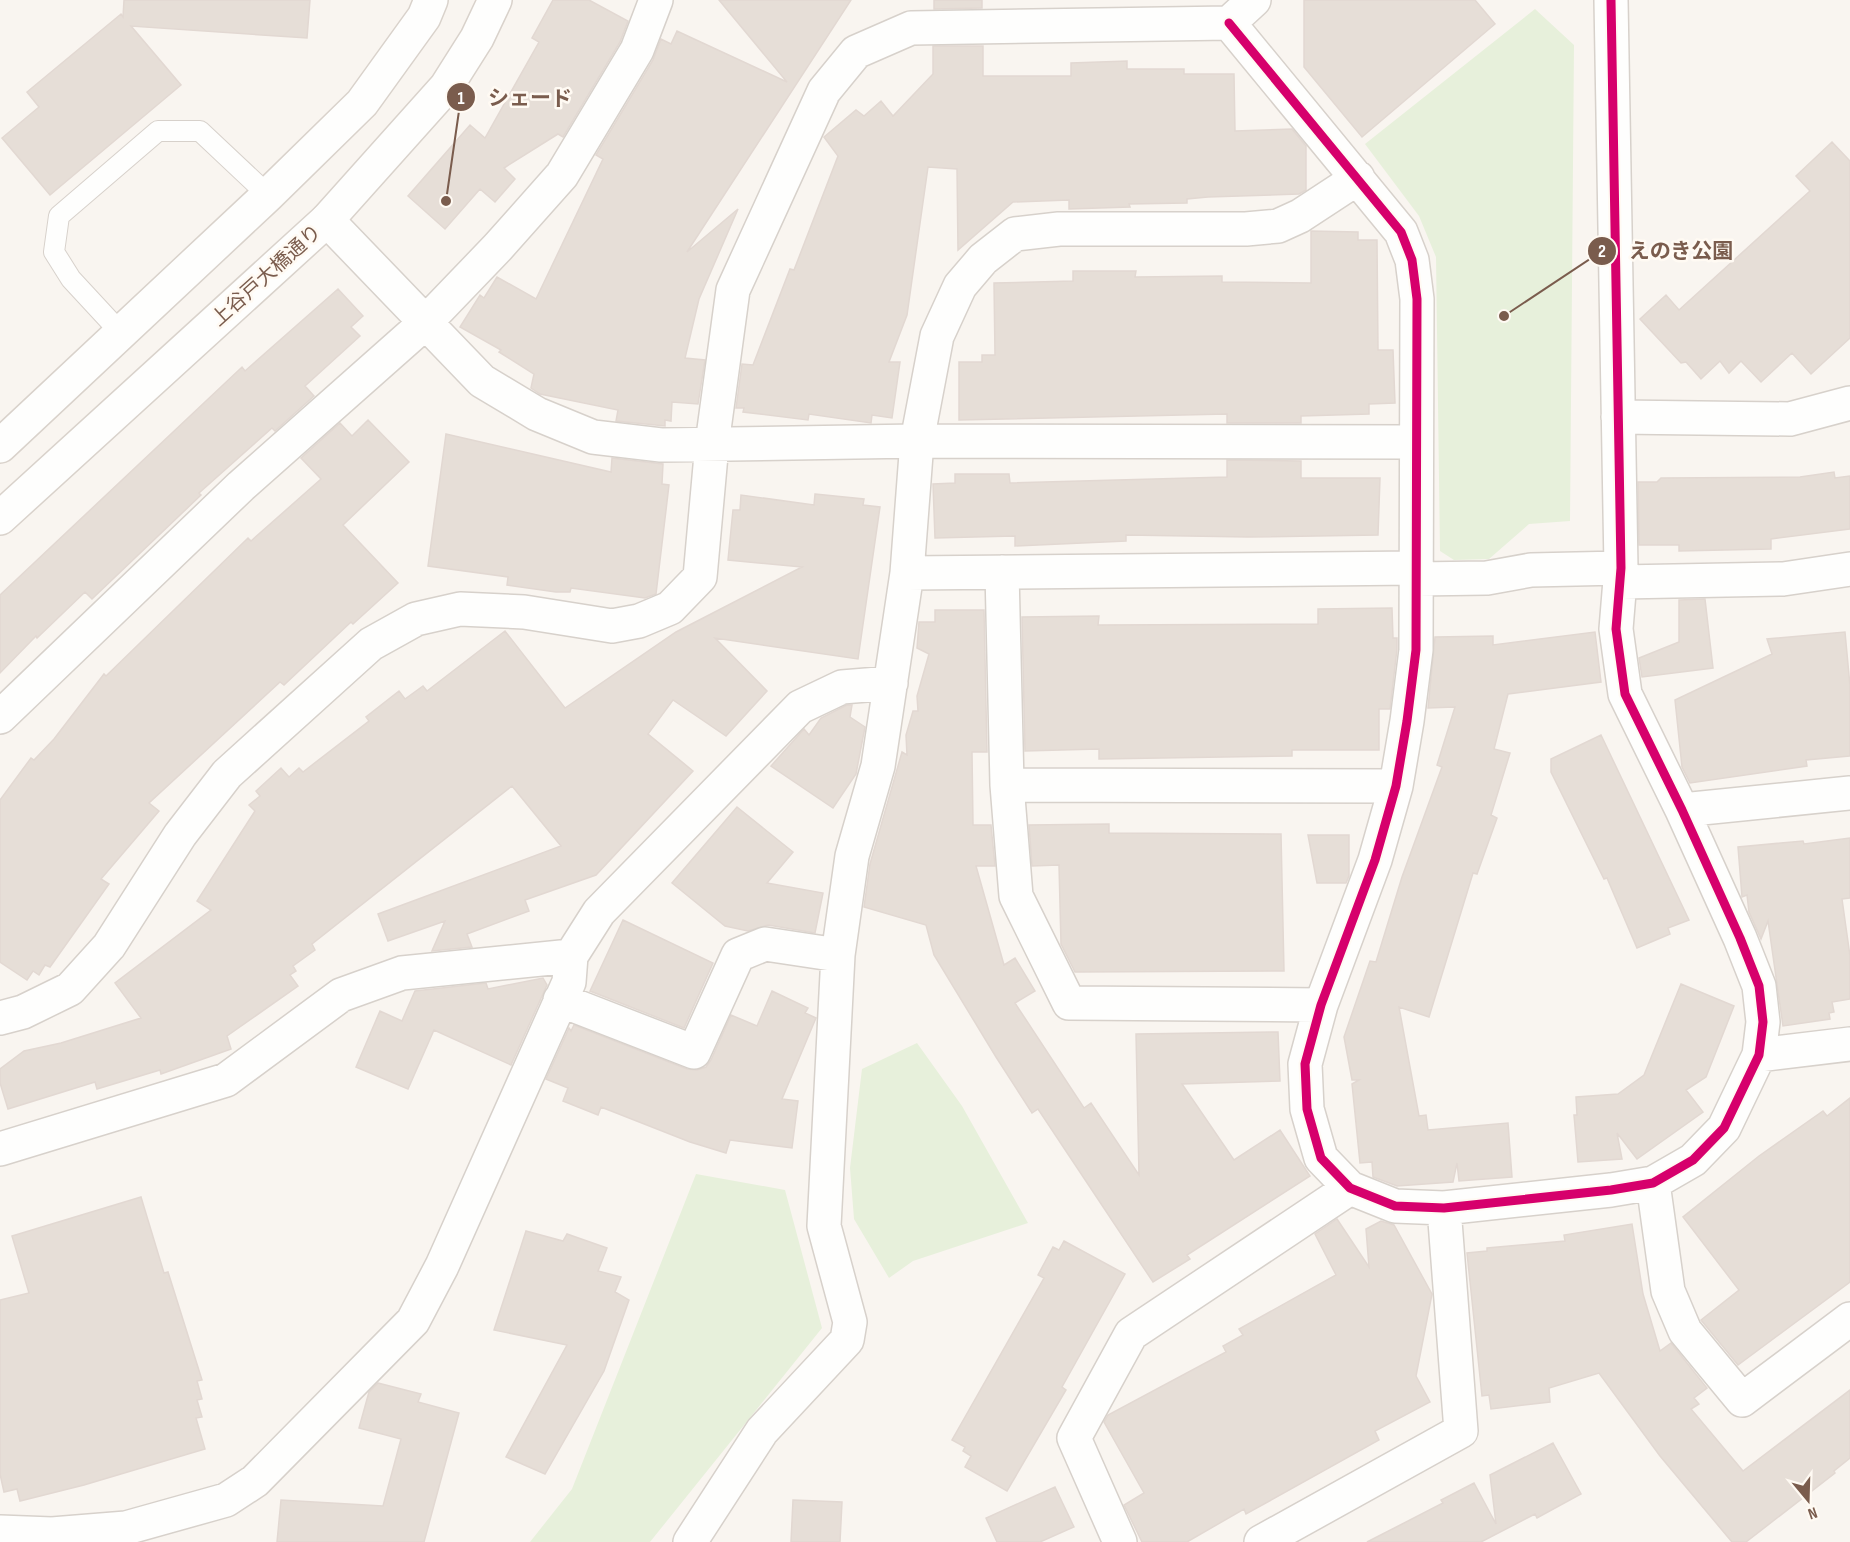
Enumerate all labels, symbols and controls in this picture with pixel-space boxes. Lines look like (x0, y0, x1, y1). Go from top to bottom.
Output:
callout: シェード (446, 78, 584, 117)
text: シェード (488, 86, 572, 111)
text: 1 (457, 88, 465, 109)
street label: 上谷戸大橋通り (207, 220, 327, 332)
callout: えのき公園 (1587, 231, 1746, 270)
text: えのき公園 (1629, 239, 1733, 264)
text: 2 (1598, 241, 1606, 262)
north arrow (1778, 1470, 1838, 1530)
text: N (1805, 1502, 1820, 1523)

